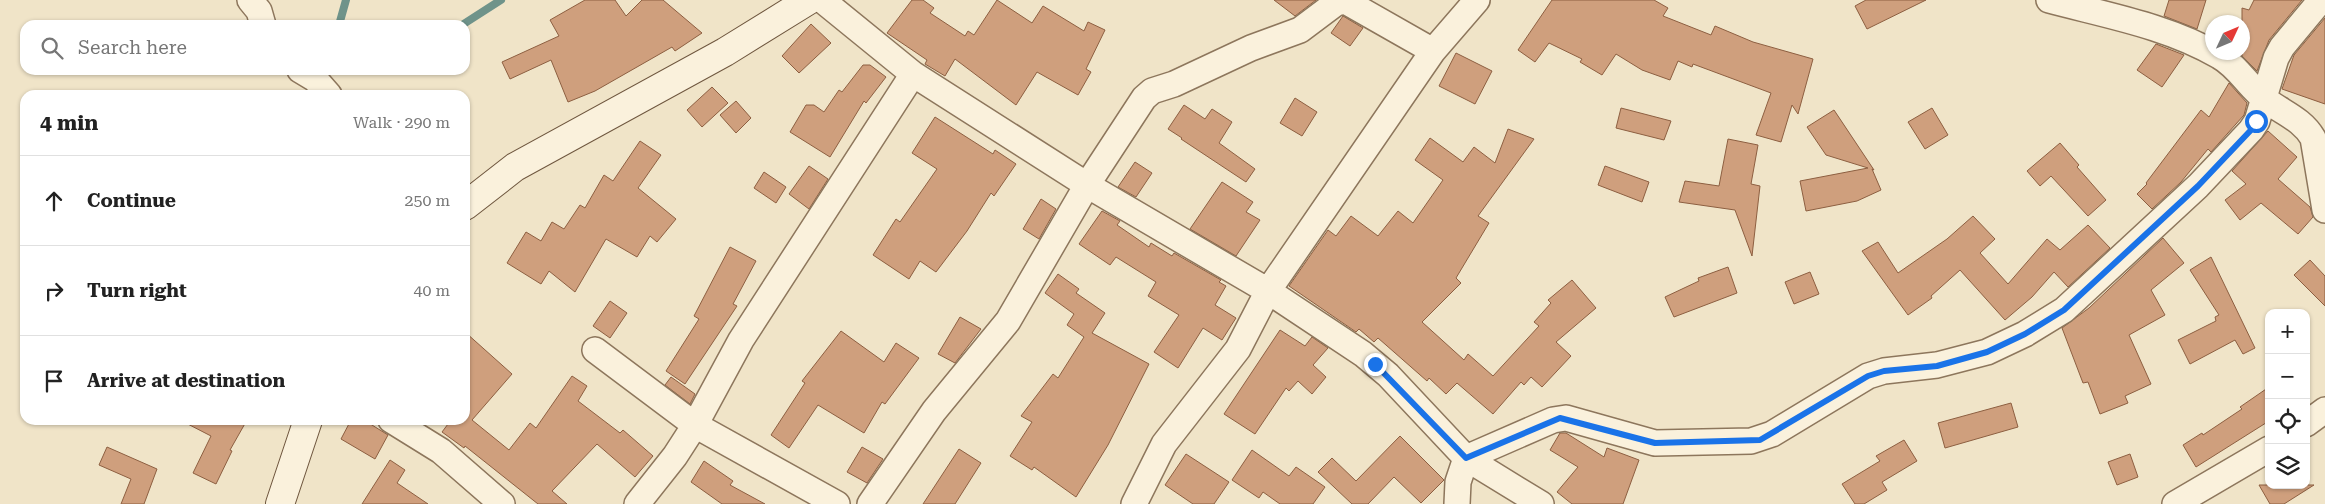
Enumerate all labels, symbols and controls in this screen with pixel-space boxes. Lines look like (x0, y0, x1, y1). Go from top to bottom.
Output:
north arrow (2205, 15, 2250, 60)
search box (20, 20, 470, 75)
icon: search (38, 34, 66, 62)
text: Search here (78, 36, 187, 59)
route start (2245, 110, 2268, 133)
text: 4 min (40, 111, 98, 135)
text: Walk · 290 m (353, 113, 450, 132)
icon: ahead (40, 187, 68, 215)
text: Continue (87, 189, 176, 212)
text: 250 m (404, 191, 450, 210)
icon: right (40, 277, 68, 305)
text: Turn right (87, 279, 187, 302)
text: 40 m (413, 281, 450, 300)
map controls (2265, 309, 2310, 489)
button: + (2265, 309, 2310, 354)
route end (1364, 353, 1387, 376)
button: − (2265, 354, 2310, 399)
icon: arrive (40, 367, 68, 395)
text: Arrive at destination (87, 369, 285, 392)
button: locate (2265, 399, 2310, 444)
button: layers (2265, 444, 2310, 489)

